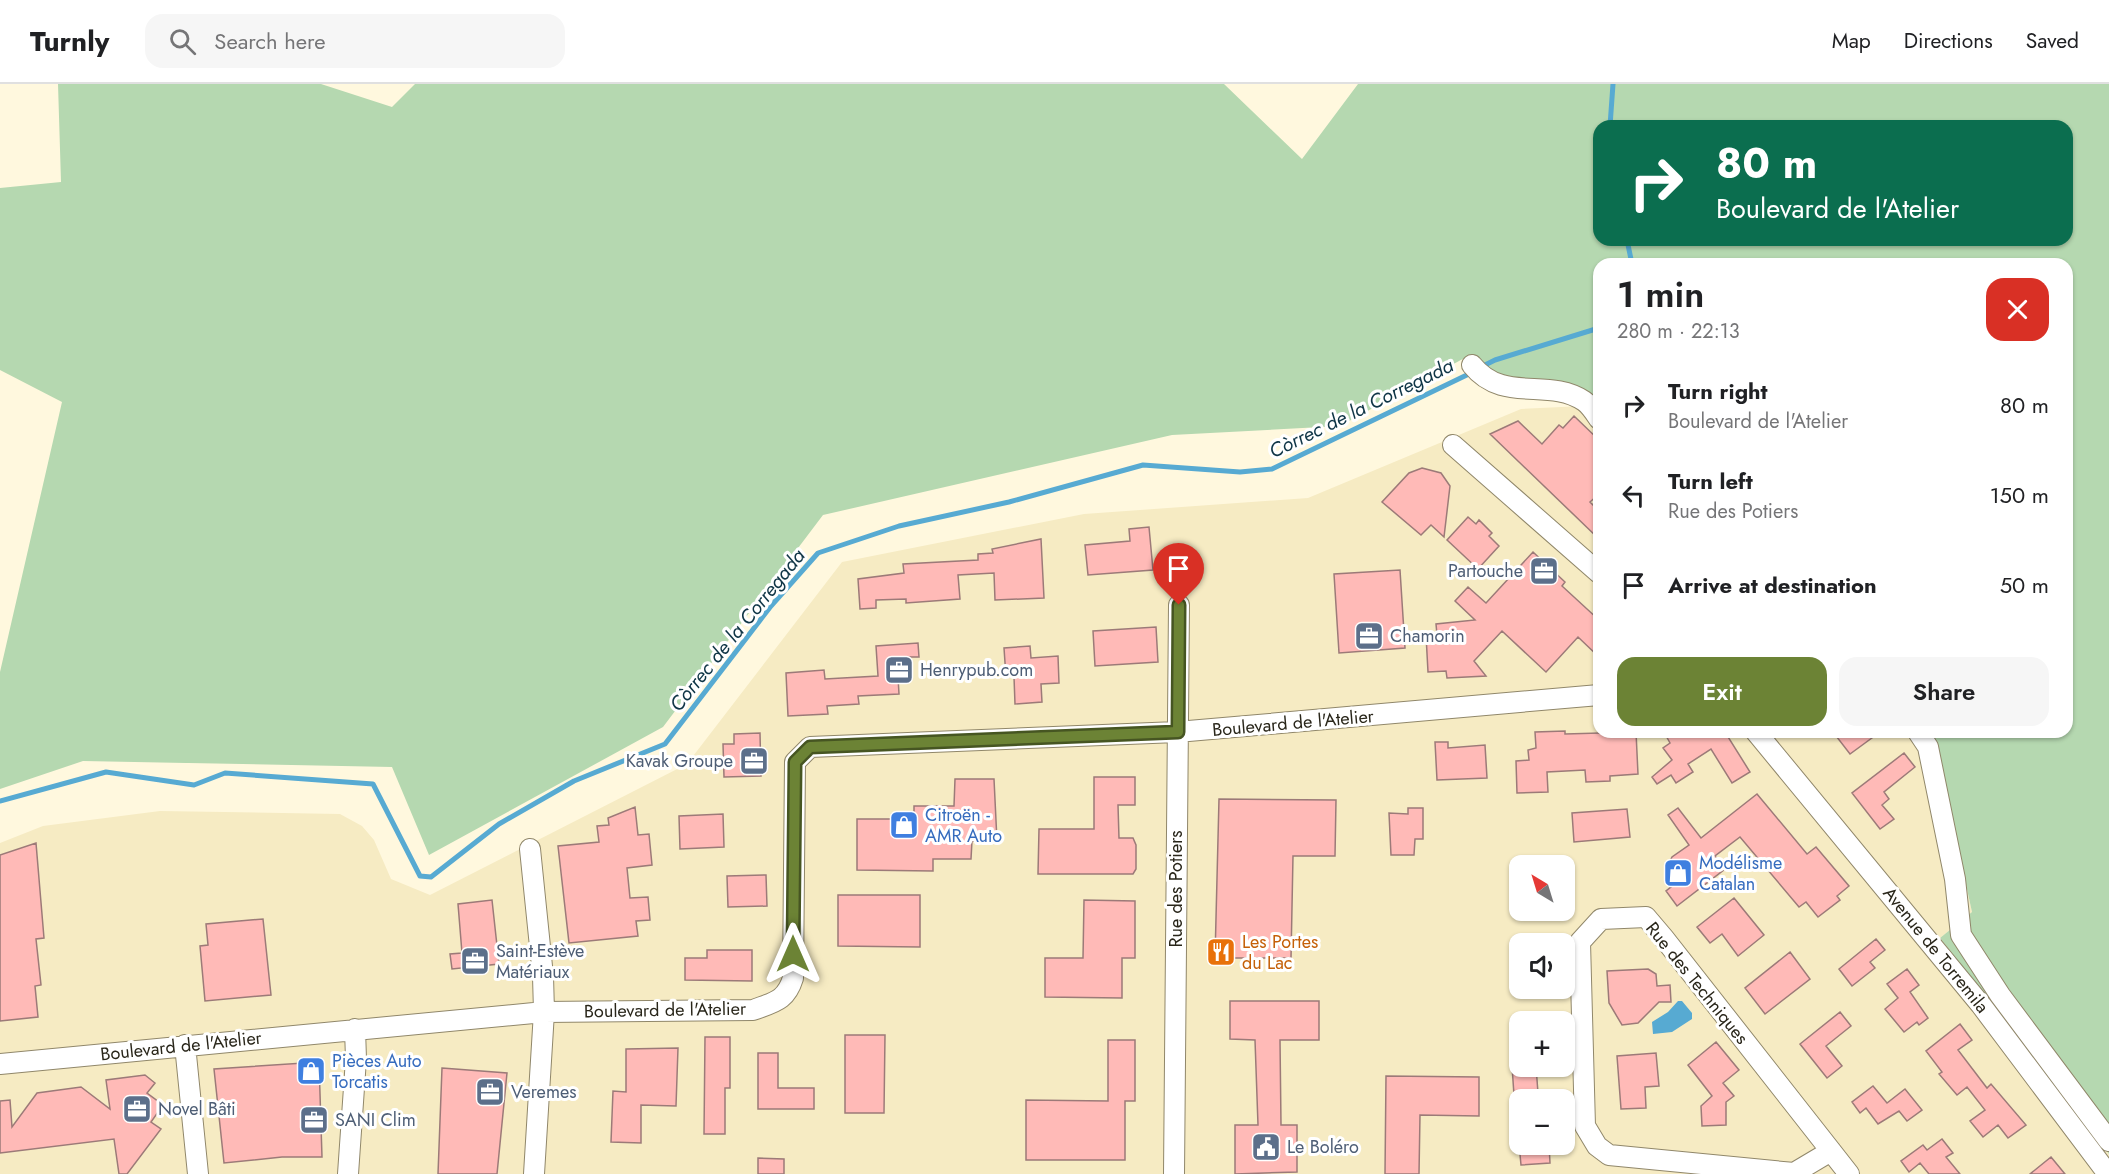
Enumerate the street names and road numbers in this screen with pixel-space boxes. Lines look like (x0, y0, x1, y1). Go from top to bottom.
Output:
street label: Boulevard de l'Atelier (1211, 703, 1376, 743)
street label: Rue des Potiers (1163, 830, 1189, 948)
street label: Avenue de Torremila (1877, 881, 1995, 1019)
street label: Rue des Techniques (1639, 916, 1755, 1050)
street label: Boulevard de l'Atelier (584, 996, 747, 1024)
street label: Boulevard de l'Atelier (99, 1025, 264, 1067)

